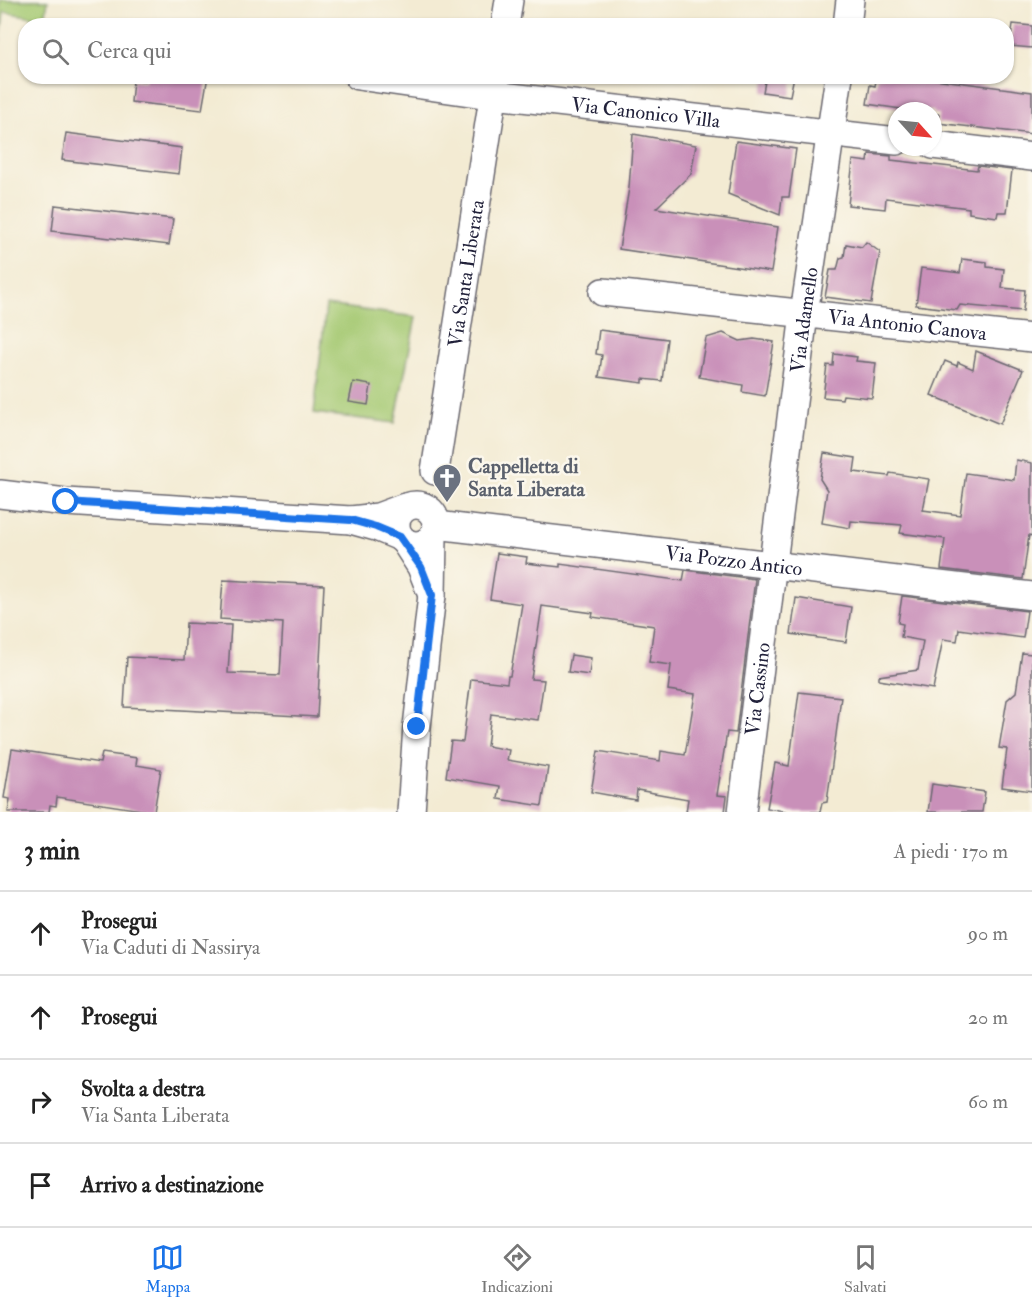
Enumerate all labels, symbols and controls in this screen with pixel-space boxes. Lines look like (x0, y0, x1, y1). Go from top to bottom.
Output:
search box (18, 18, 1014, 84)
icon: search (39, 35, 72, 68)
text: Cerca qui (87, 37, 172, 65)
street label: Via Canonico Villa (570, 92, 722, 134)
north arrow (888, 102, 942, 156)
street label: Via Santa Liberata (442, 197, 490, 349)
street label: Via Adamello (785, 265, 824, 374)
street label: Via Antonio Canova (827, 304, 989, 346)
place label: Cappelletta di Santa Liberata (468, 454, 586, 502)
church icon: Cappelletta di Santa Liberata (431, 462, 463, 504)
route start (52, 488, 78, 514)
street label: Via Pozzo Antico (664, 540, 804, 582)
street label: Via Cassino (740, 641, 776, 737)
route end (403, 713, 429, 739)
text: 3 min (24, 835, 80, 867)
text: A piedi · 170 m (894, 839, 1008, 864)
text: Prosegui (81, 907, 157, 935)
icon: ahead (24, 917, 57, 950)
text: 90 m (968, 921, 1008, 946)
text: Via Caduti di Nassirya (81, 935, 260, 960)
icon: ahead (24, 1001, 57, 1034)
text: Prosegui (81, 1003, 157, 1031)
text: 20 m (968, 1005, 1008, 1030)
text: Svolta a destra (81, 1075, 205, 1103)
icon: right (24, 1085, 57, 1118)
text: 60 m (968, 1089, 1008, 1114)
text: Via Santa Liberata (81, 1103, 230, 1128)
icon: arrive (24, 1169, 57, 1202)
text: Arrivo a destinazione (81, 1171, 264, 1199)
tab: Mappa (146, 1241, 190, 1297)
tab: Indicazioni (481, 1241, 553, 1297)
tab: Salvati (844, 1241, 886, 1297)

